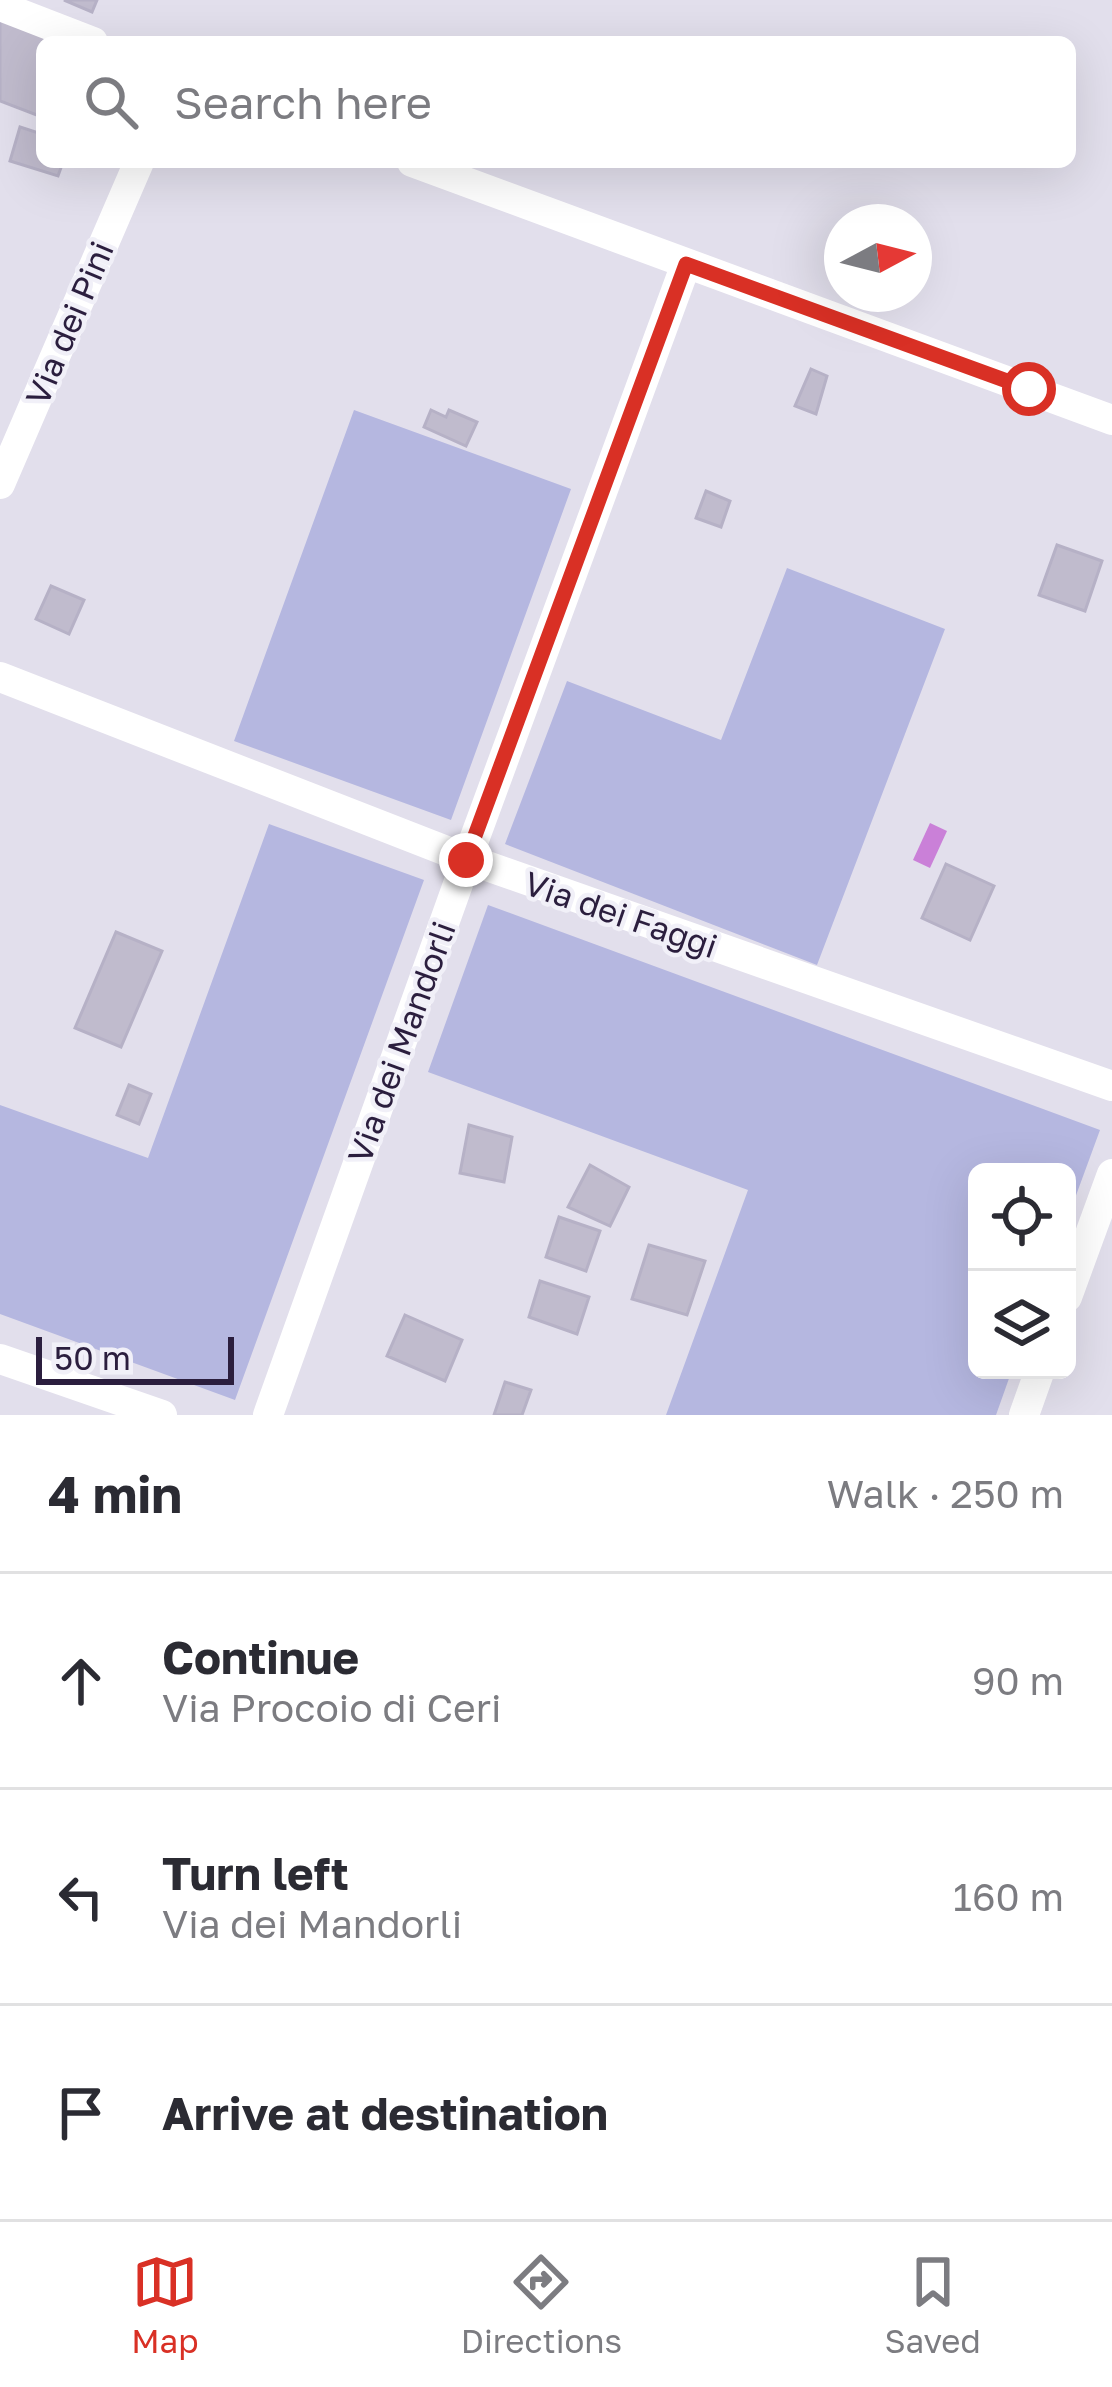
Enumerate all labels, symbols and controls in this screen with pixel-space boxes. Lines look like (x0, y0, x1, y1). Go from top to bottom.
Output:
search box (36, 36, 1076, 168)
icon: search (78, 69, 144, 135)
text: Search here (174, 75, 432, 129)
north arrow (824, 204, 932, 312)
street label: Via dei Pini (17, 235, 121, 411)
route start (1002, 362, 1056, 416)
route end (439, 833, 493, 887)
street label: Via dei Faggi (519, 863, 723, 965)
street label: Via dei Mandorli (339, 916, 463, 1168)
map controls (968, 1163, 1076, 1379)
button: locate (968, 1163, 1076, 1271)
button: layers (968, 1271, 1076, 1379)
scale bar (36, 1331, 234, 1384)
text: 50 m (54, 1338, 131, 1377)
text: 4 min (48, 1463, 182, 1524)
text: Walk · 250 m (827, 1470, 1064, 1517)
text: Continue (162, 1630, 359, 1684)
icon: ahead (48, 1648, 114, 1714)
text: 90 m (972, 1657, 1064, 1704)
text: Via Procoio di Ceri (162, 1684, 501, 1731)
text: Turn left (162, 1846, 349, 1900)
icon: left (48, 1864, 114, 1930)
text: 160 m (953, 1873, 1064, 1920)
text: Via dei Mandorli (162, 1900, 462, 1947)
icon: arrive (48, 2080, 114, 2146)
text: Arrive at destination (162, 2086, 608, 2140)
tab: Map (131, 2249, 199, 2360)
tab: Directions (461, 2249, 622, 2360)
tab: Saved (884, 2249, 981, 2360)

